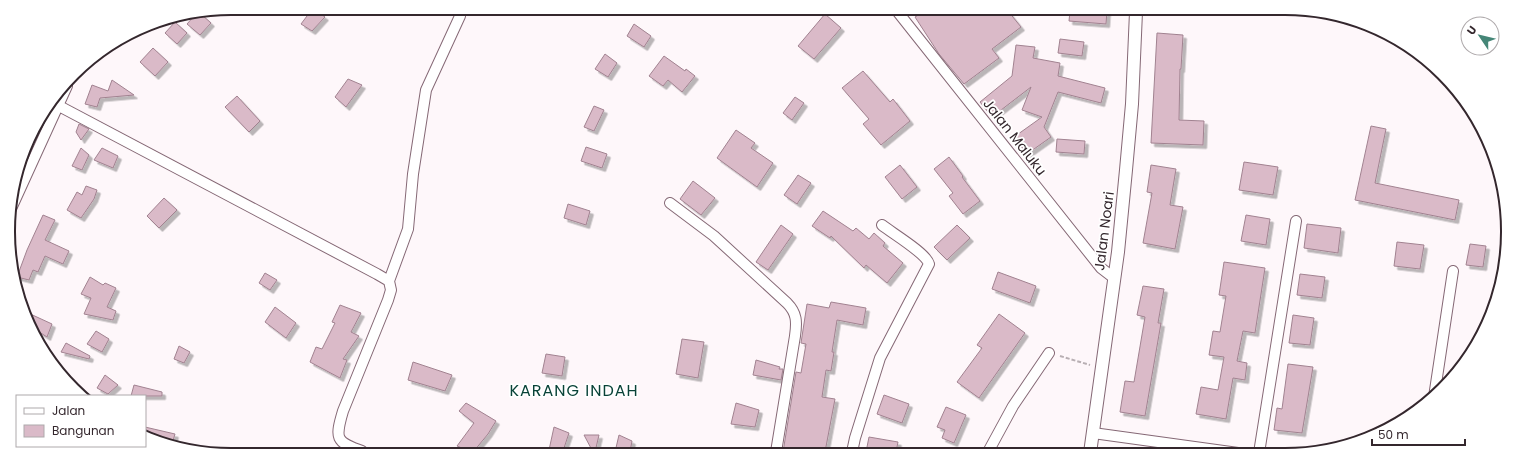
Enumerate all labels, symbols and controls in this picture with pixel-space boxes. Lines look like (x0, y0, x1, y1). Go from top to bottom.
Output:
north arrow (1460, 16, 1500, 56)
text: U (1463, 22, 1481, 38)
street label: Jalan Maluku (979, 94, 1051, 180)
street label: Jalan Noari (1089, 190, 1119, 272)
district label: KARANG INDAH (509, 379, 639, 402)
legend (16, 395, 146, 447)
text: Jalan (52, 402, 85, 419)
scale bar (1372, 421, 1465, 447)
text: Bangunan (52, 422, 114, 439)
text: 50 m (1378, 426, 1409, 443)

